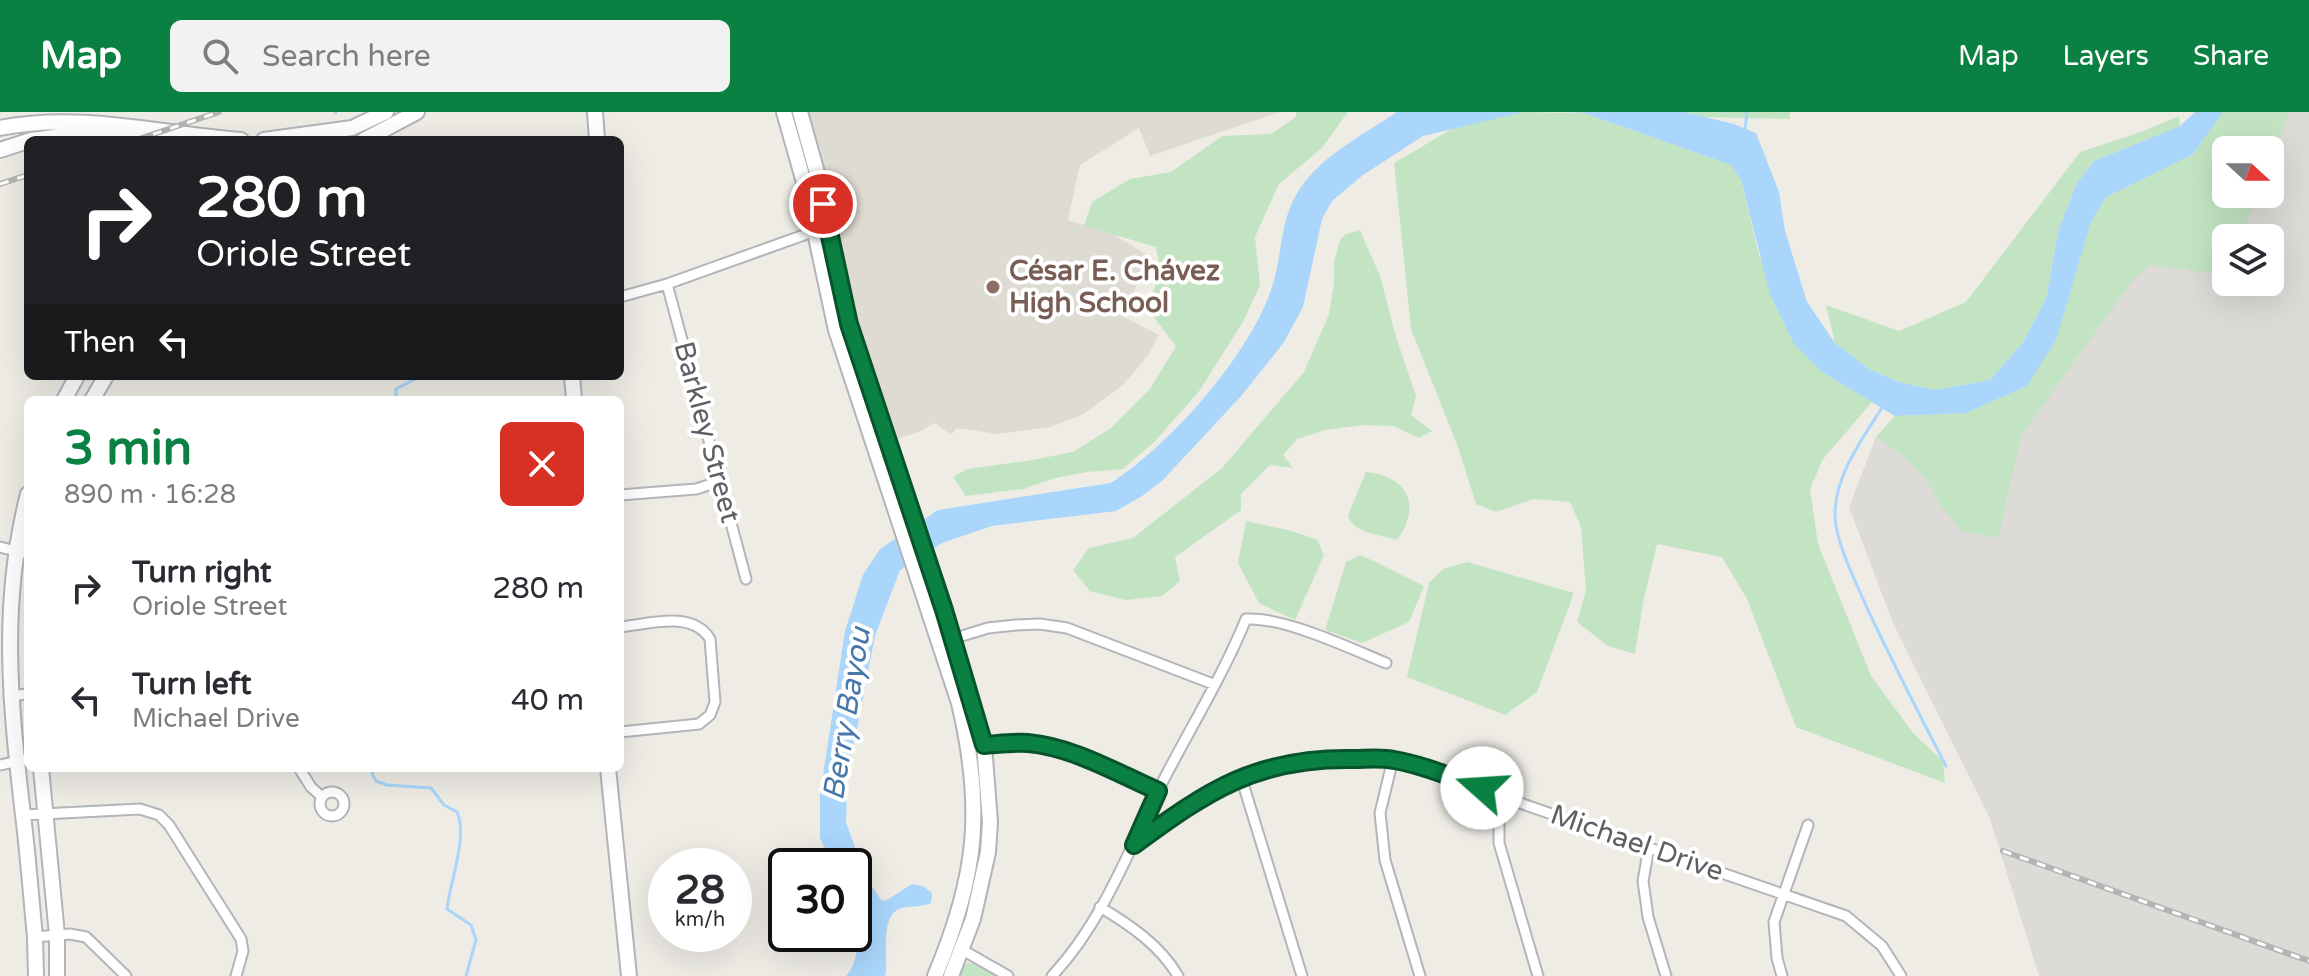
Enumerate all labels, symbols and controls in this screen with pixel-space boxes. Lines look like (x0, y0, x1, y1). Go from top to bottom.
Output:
search box (170, 20, 730, 92)
text: Map (40, 33, 122, 79)
icon: search (198, 34, 242, 78)
text: Search here (262, 38, 431, 75)
text: Map (1958, 39, 2019, 73)
text: Layers (2063, 39, 2149, 73)
text: Share (2193, 39, 2269, 73)
north arrow (2212, 136, 2284, 208)
map controls (2212, 136, 2284, 296)
text: 280 m (196, 165, 367, 232)
icon: right (64, 168, 168, 272)
pin (789, 170, 857, 238)
icon: arrive (801, 182, 845, 226)
button: layers (2212, 224, 2284, 296)
text: Oriole Street (196, 233, 411, 276)
place label: César E. Chávez High School (1009, 254, 1220, 320)
marker: César E. Chávez High School (984, 278, 1002, 296)
icon: left (152, 320, 196, 364)
text: Then (64, 324, 136, 361)
street label: Barkley Street (666, 338, 748, 527)
text: 3 min (64, 420, 192, 478)
button: close (500, 422, 584, 506)
text: 890 m · 16:28 (64, 479, 236, 510)
text: Turn right (132, 554, 272, 591)
icon: right (64, 566, 108, 610)
text: 280 m (492, 570, 584, 607)
text: Oriole Street (132, 591, 287, 622)
water label: Berry Bayou (815, 623, 879, 803)
text: Turn left (132, 666, 251, 703)
icon: left (64, 678, 108, 722)
text: 40 m (511, 682, 584, 719)
text: Michael Drive (132, 703, 300, 734)
position arrow (1440, 746, 1524, 830)
street label: Michael Drive (1546, 798, 1728, 888)
speed limit sign: 30 (768, 848, 872, 952)
text: 28 (675, 866, 725, 914)
text: km/h (675, 908, 725, 932)

